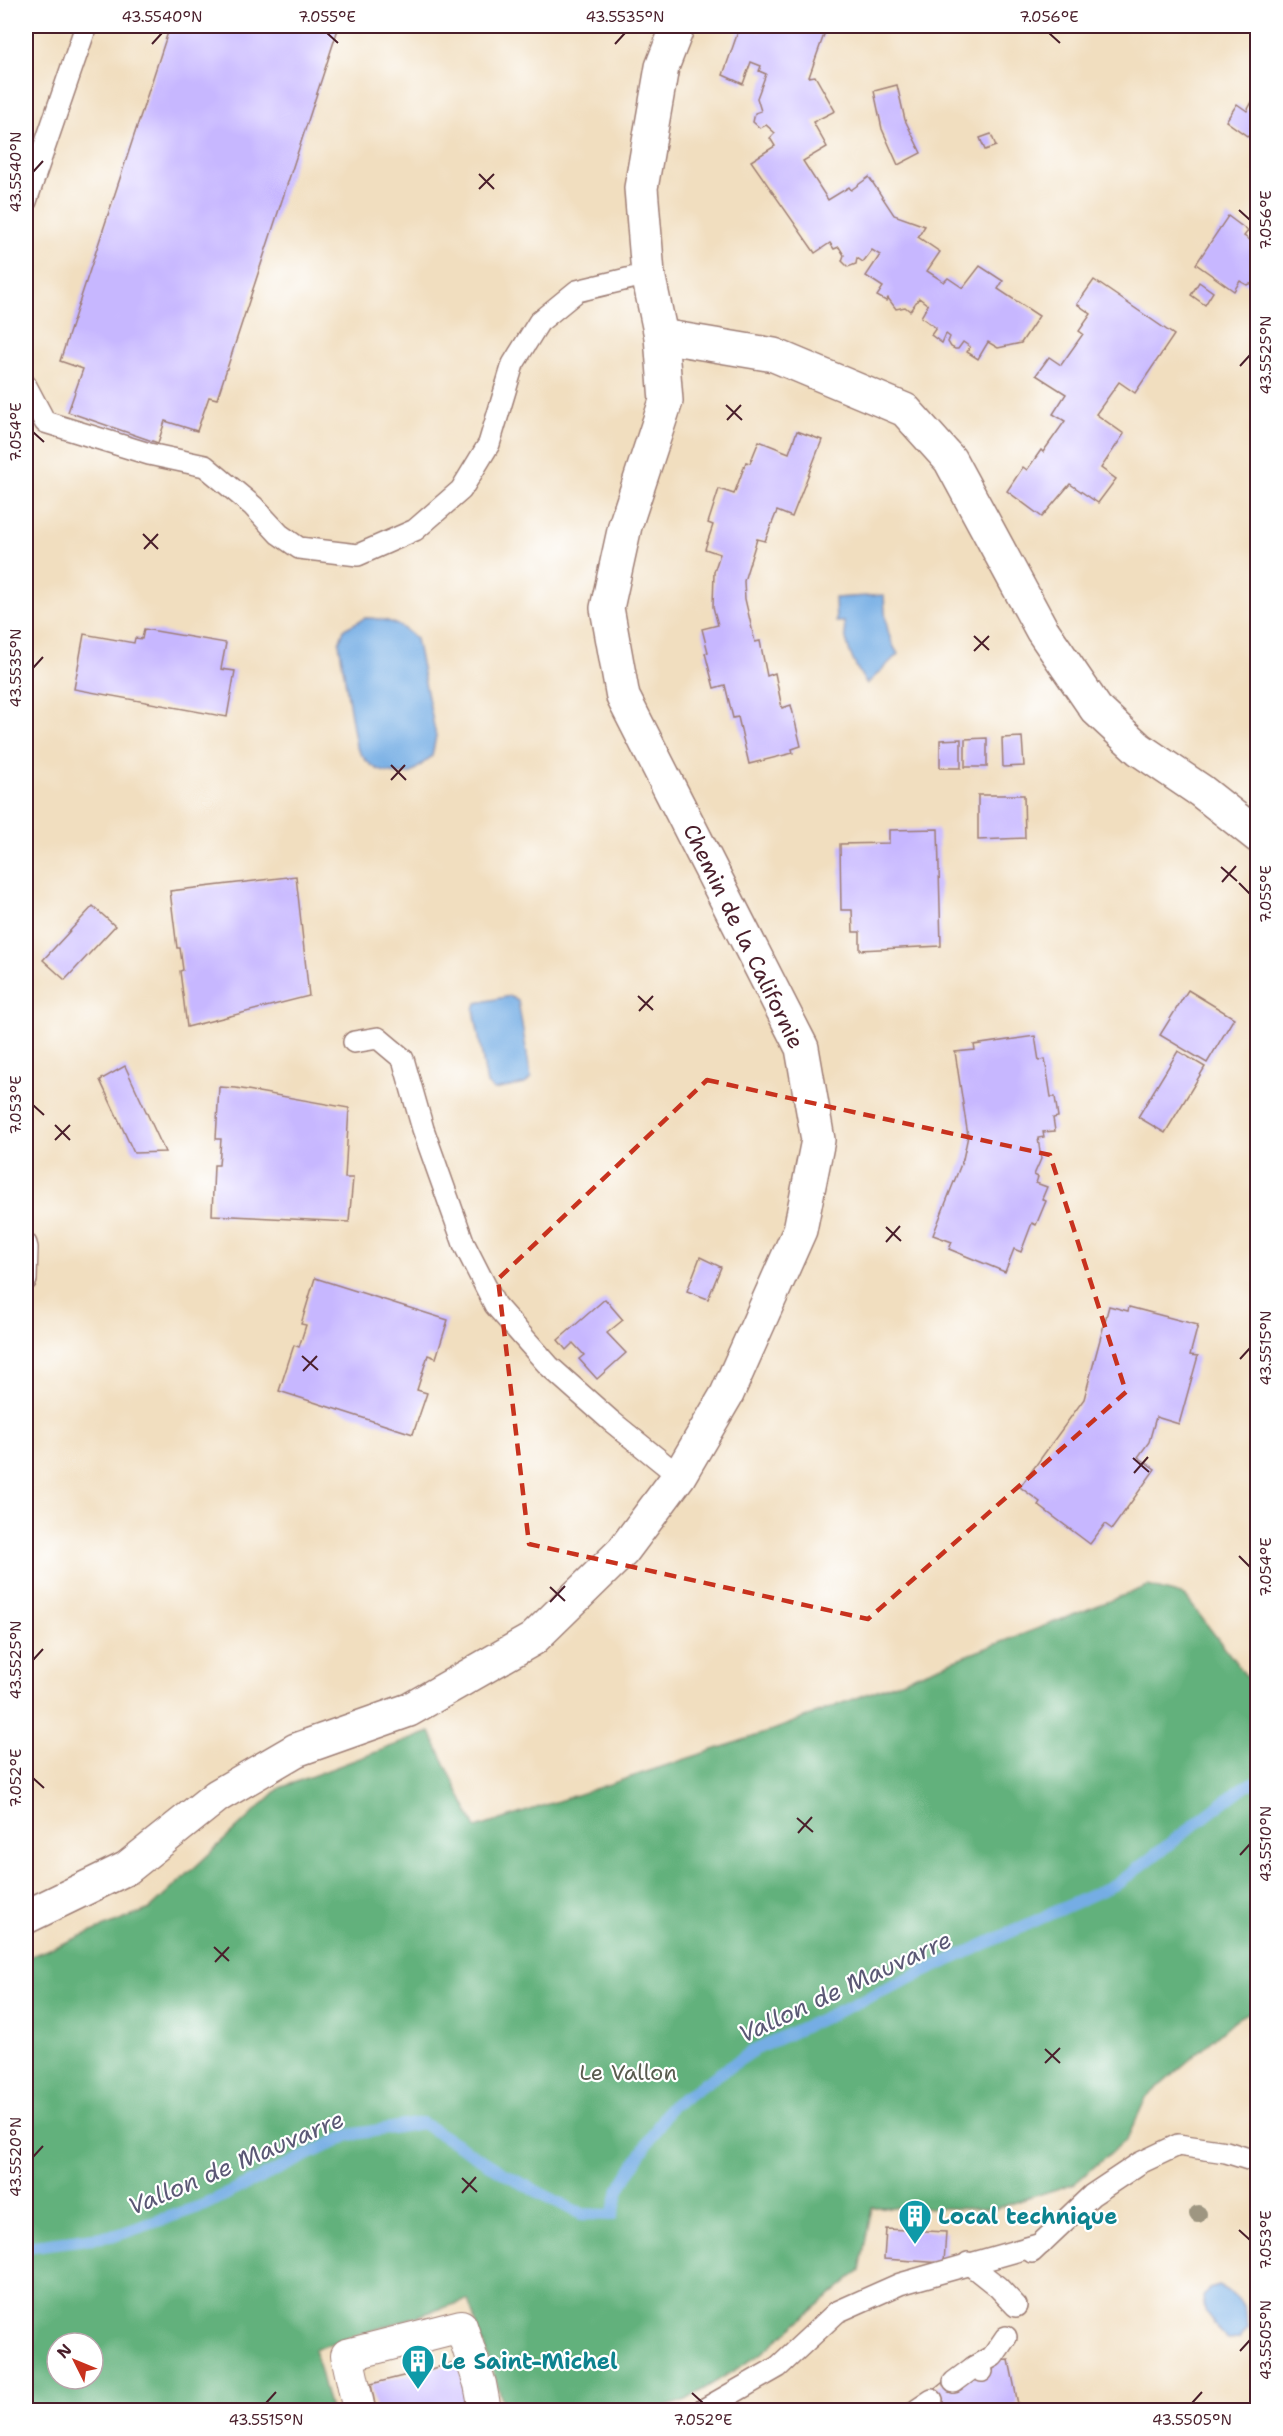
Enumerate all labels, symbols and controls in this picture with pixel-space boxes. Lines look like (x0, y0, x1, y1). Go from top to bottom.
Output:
text: 43.5540°N (121, 7, 203, 27)
text: 7.055°E (298, 7, 356, 27)
text: 43.5535°N (585, 7, 665, 27)
text: 7.056°E (1019, 7, 1079, 27)
text: 43.5540°N (6, 131, 26, 213)
text: 7.056°E (1256, 190, 1276, 250)
text: 43.5525°N (1256, 315, 1276, 395)
text: 7.054°E (6, 402, 26, 462)
text: 43.5535°N (6, 628, 26, 708)
street label: Chemin de la Californie (676, 819, 811, 1053)
text: 7.055°E (1256, 865, 1276, 923)
text: 7.053°E (6, 1075, 26, 1135)
text: 43.5515°N (1256, 1310, 1276, 1386)
text: 7.054°E (1256, 1537, 1276, 1597)
text: 43.5525°N (6, 1620, 26, 1700)
text: 7.052°E (6, 1749, 26, 1807)
text: 43.5510°N (1256, 1806, 1276, 1882)
water label: Vallon de Mauvarre (733, 1924, 957, 2050)
park label: Le Vallon (579, 2058, 677, 2087)
water label: Vallon de Mauvarre (123, 2103, 349, 2223)
text: 43.5520°N (6, 2117, 26, 2197)
building icon: Local technique (897, 2198, 933, 2245)
place label: Local technique (938, 2202, 1118, 2231)
text: 7.053°E (1256, 2210, 1276, 2270)
text: 43.5505°N (1256, 2300, 1276, 2380)
north arrow (45, 2331, 105, 2391)
text: N (52, 2339, 76, 2363)
building icon: Le Saint-Michel (400, 2343, 436, 2390)
place label: Le Saint-Michel (441, 2347, 618, 2376)
text: 43.5515°N (228, 2410, 304, 2430)
text: 7.052°E (674, 2410, 732, 2430)
text: 43.5505°N (1152, 2410, 1232, 2430)

